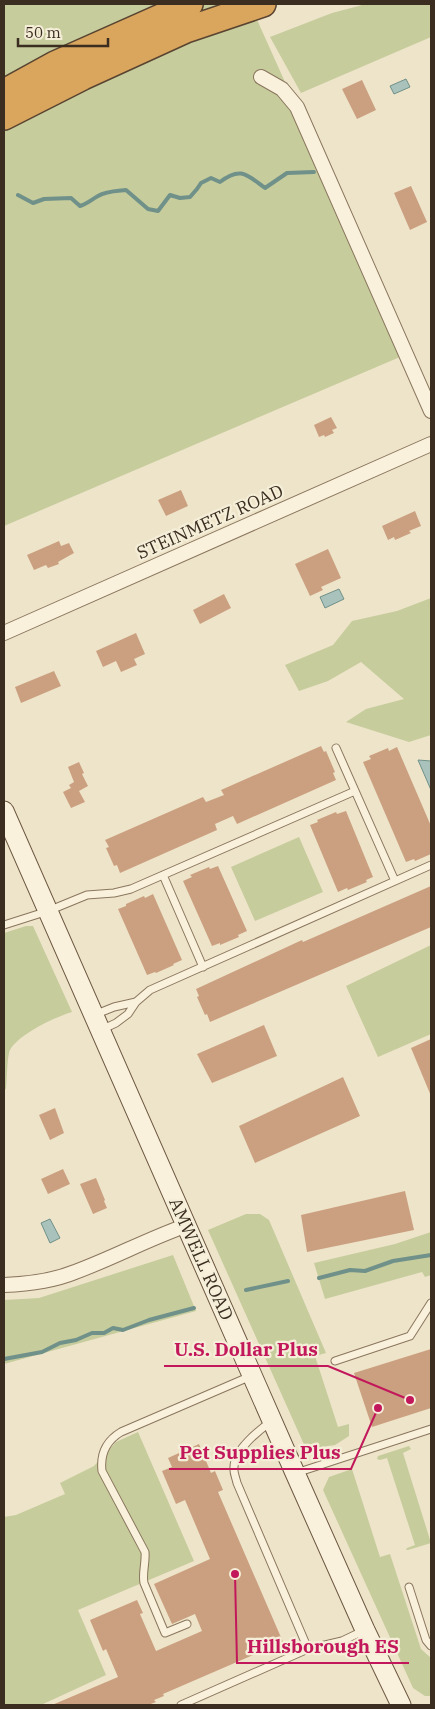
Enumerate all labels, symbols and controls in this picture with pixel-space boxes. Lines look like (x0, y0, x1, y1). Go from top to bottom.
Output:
scale bar (18, 15, 108, 47)
text: 50 m (25, 23, 61, 42)
street label: STEINMETZ ROAD (133, 479, 287, 564)
street label: AMWELL ROAD (164, 1194, 239, 1324)
callout: U.S. Dollar Plus (164, 1332, 328, 1366)
text: U.S. Dollar Plus (174, 1337, 318, 1361)
callout: Pet Supplies Plus (169, 1435, 351, 1469)
text: Pet Supplies Plus (179, 1440, 341, 1464)
callout: Hillsborough ES (237, 1629, 409, 1663)
text: Hillsborough ES (247, 1634, 399, 1658)

